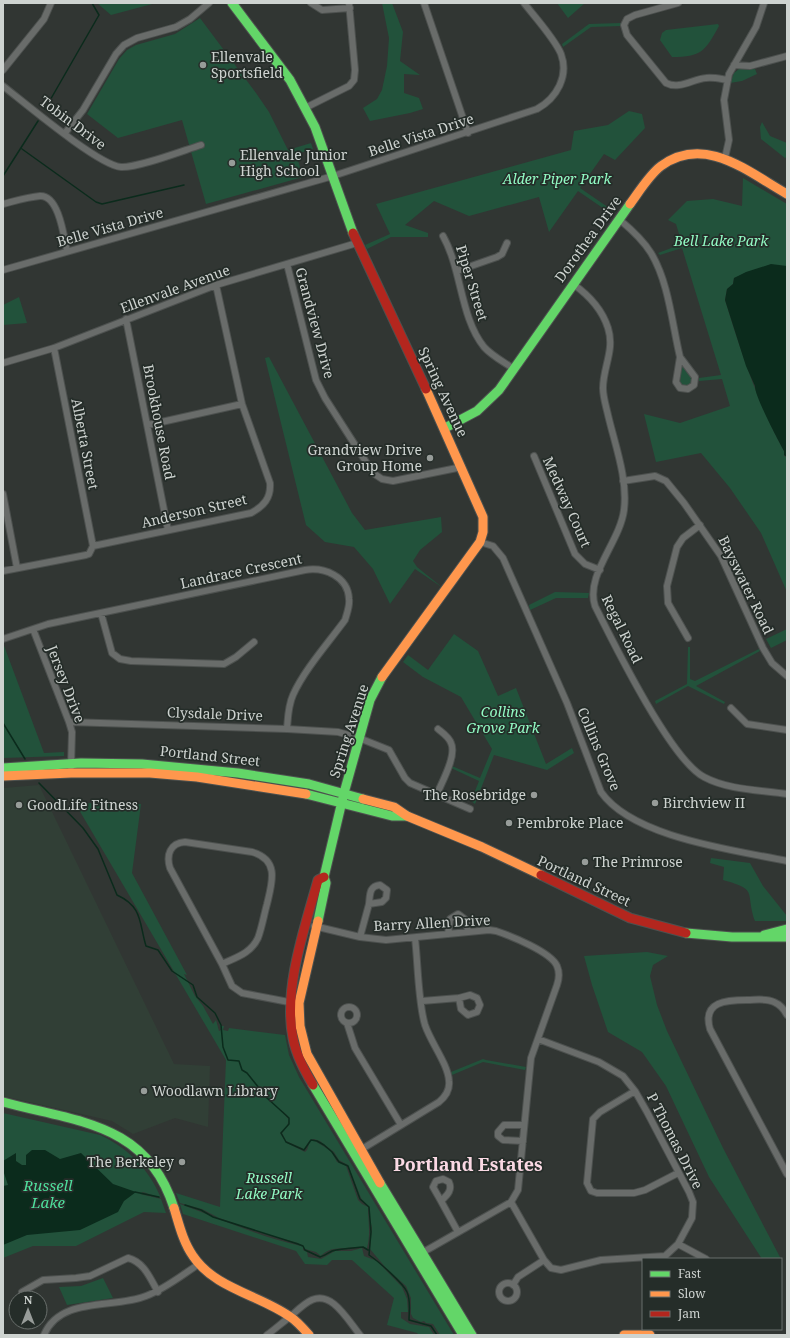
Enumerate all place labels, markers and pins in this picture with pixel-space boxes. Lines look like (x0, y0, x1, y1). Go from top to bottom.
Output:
place label: Ellenvale Sportsfield (211, 47, 283, 82)
marker: Ellenvale Sportsfield (198, 60, 208, 70)
place label: Ellenvale Junior High School (240, 145, 348, 180)
marker: Ellenvale Junior High School (227, 158, 237, 168)
place label: Grandview Drive Group Home (308, 440, 422, 475)
marker: Grandview Drive Group Home (425, 453, 435, 463)
place label: The Rosebridge (423, 785, 526, 804)
marker: The Rosebridge (529, 790, 539, 800)
place label: Birchview II (663, 793, 745, 812)
place label: GoodLife Fitness (27, 795, 138, 814)
marker: Birchview II (650, 798, 660, 808)
marker: GoodLife Fitness (14, 800, 24, 810)
place label: Pembroke Place (517, 813, 624, 832)
marker: Pembroke Place (504, 818, 514, 828)
place label: The Primrose (593, 852, 683, 871)
marker: The Primrose (580, 857, 590, 867)
place label: Woodlawn Library (152, 1081, 278, 1100)
marker: Woodlawn Library (139, 1086, 149, 1096)
place label: The Berkeley (87, 1152, 174, 1171)
marker: The Berkeley (177, 1157, 187, 1167)

